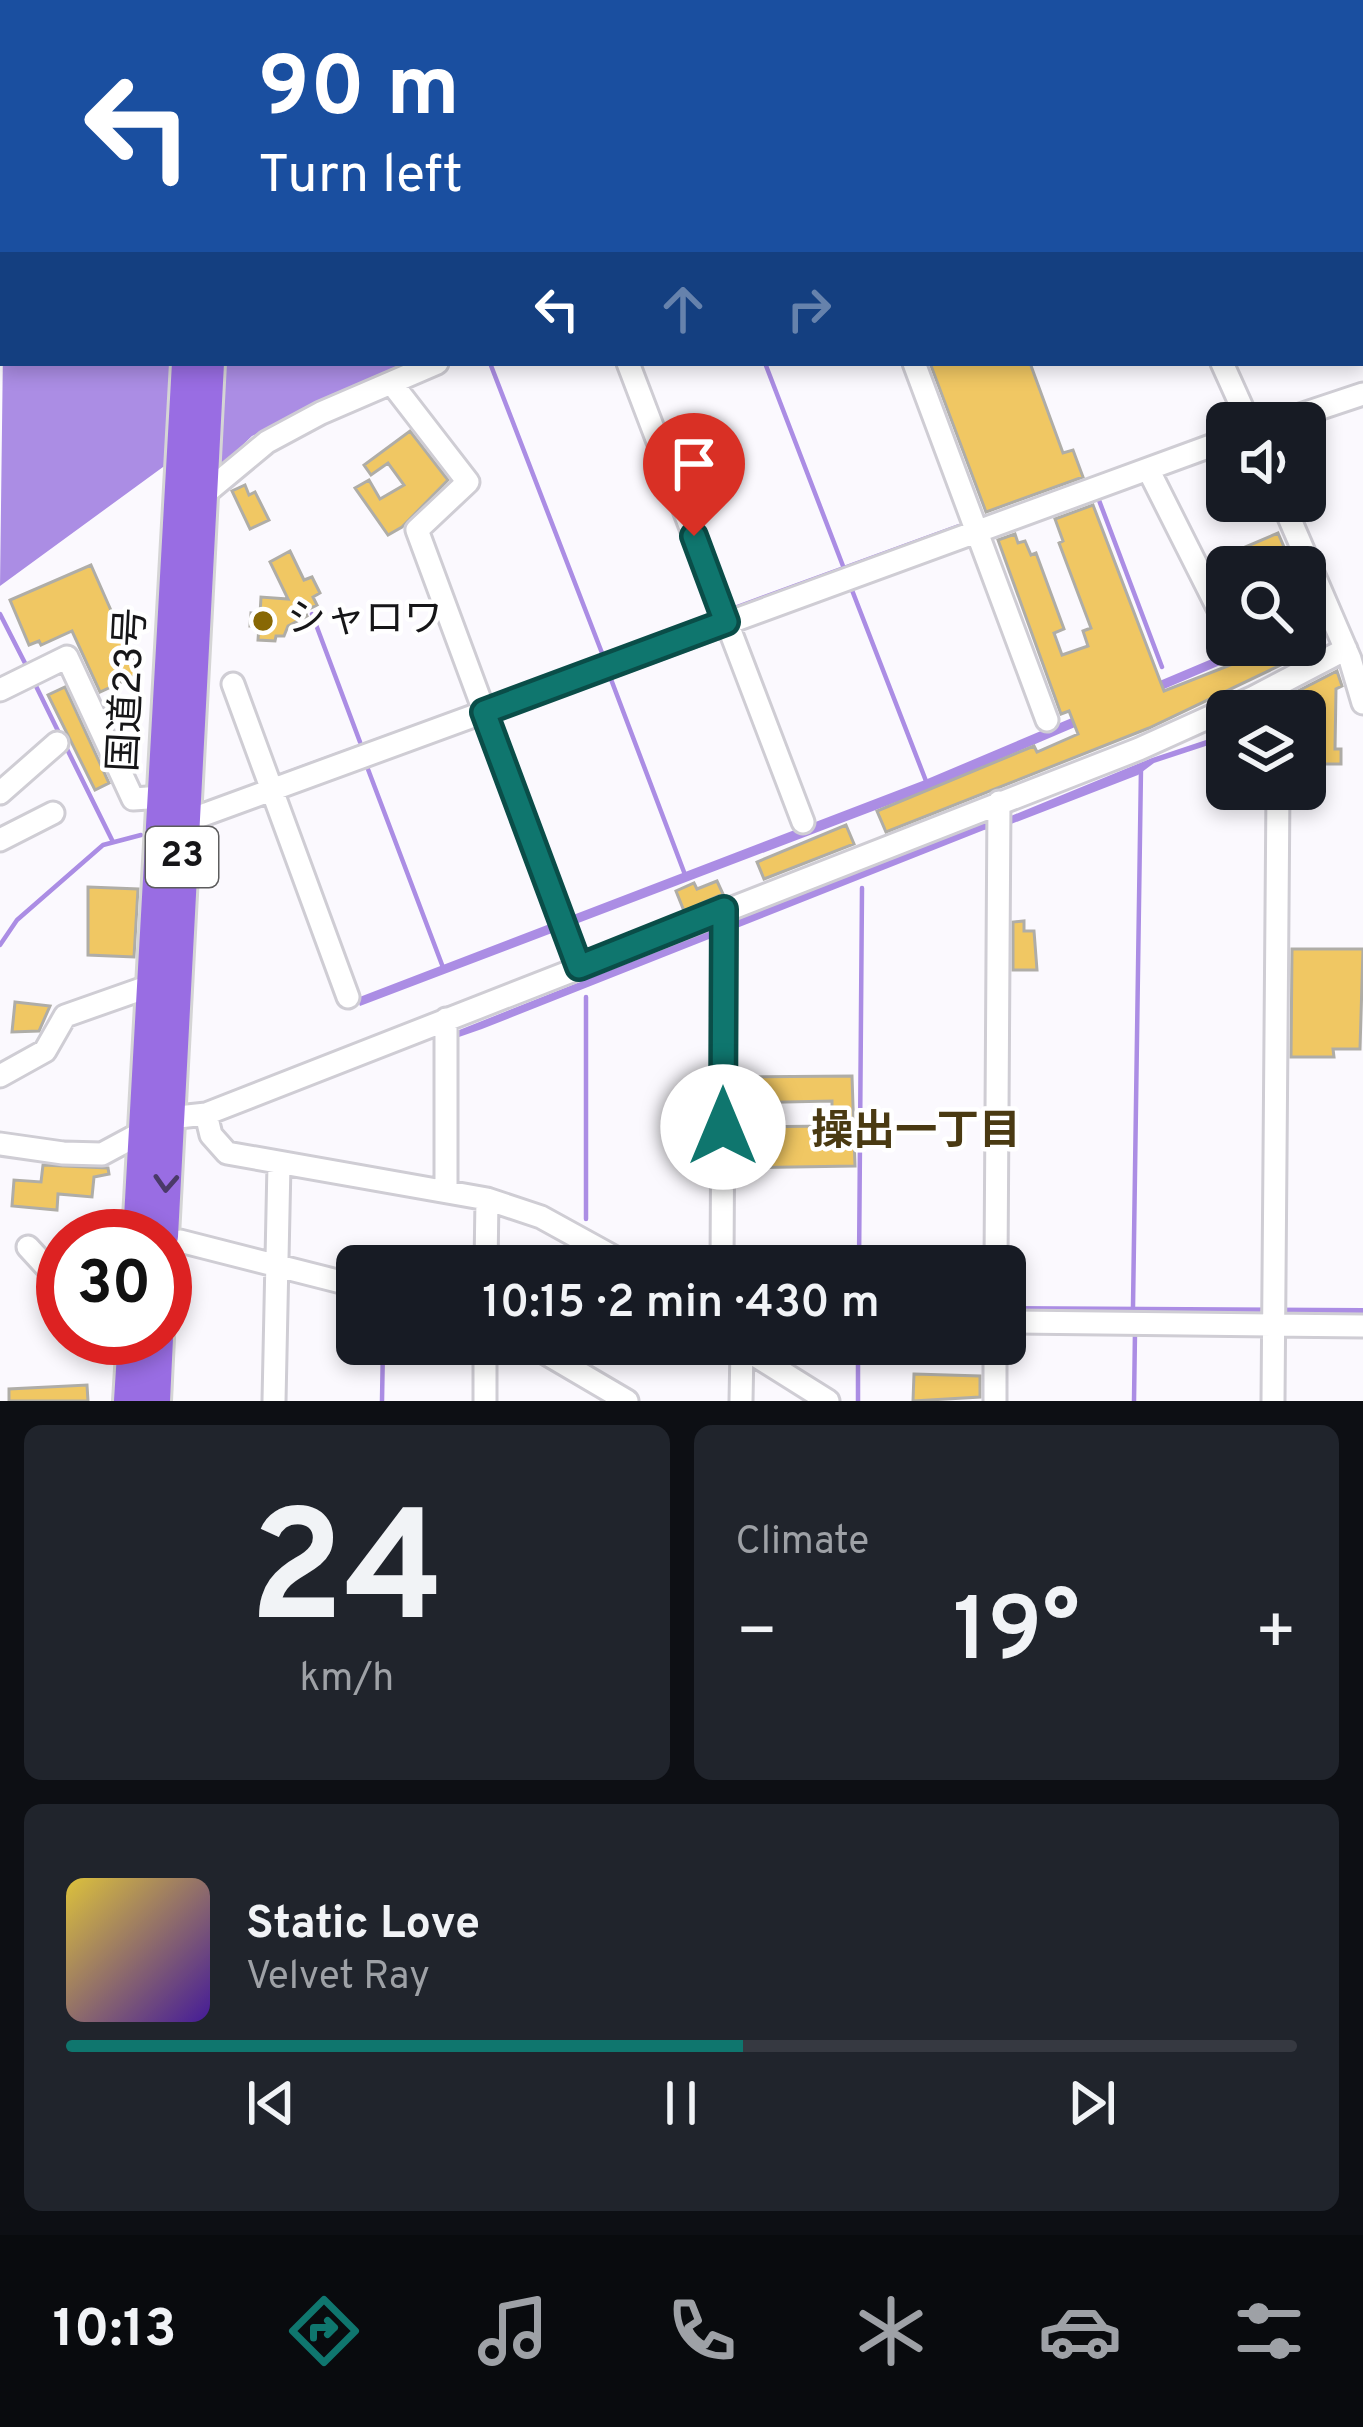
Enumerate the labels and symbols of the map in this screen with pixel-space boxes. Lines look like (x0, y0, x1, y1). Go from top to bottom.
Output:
pin (643, 413, 745, 536)
place label: シャロワ (287, 597, 443, 646)
street label: 国道23号 (101, 607, 159, 773)
marker: シャロワ (250, 608, 276, 634)
road number: 23 (146, 827, 218, 887)
position arrow (660, 1064, 786, 1190)
district label: 操出一丁目 (811, 1107, 1021, 1160)
one-way arrow (153, 1174, 179, 1193)
speed limit sign: 30 (36, 1209, 192, 1365)

